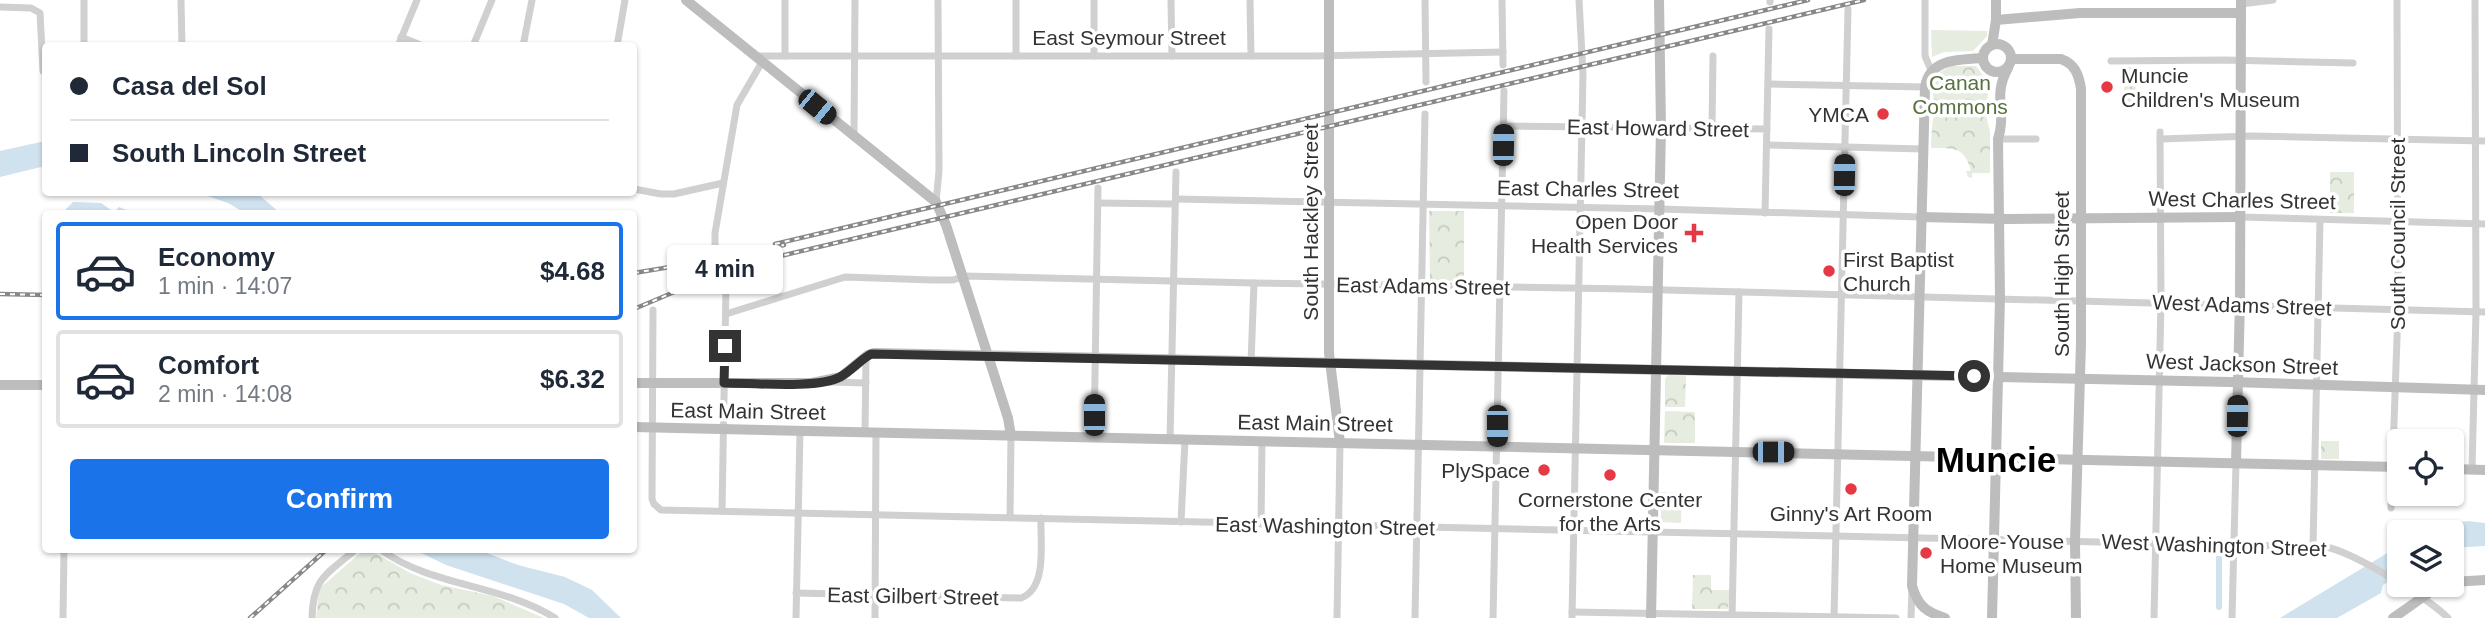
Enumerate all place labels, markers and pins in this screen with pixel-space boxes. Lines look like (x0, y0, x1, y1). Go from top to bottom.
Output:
place label: Muncie Children's Museum (2121, 64, 2300, 111)
marker: Muncie Children's Museum (2099, 79, 2115, 95)
place label: YMCA (1808, 103, 1869, 126)
marker: YMCA (1875, 106, 1891, 122)
place label: Open Door Health Services (1531, 210, 1678, 257)
marker: Open Door Health Services (1684, 223, 1704, 243)
place label: First Baptist Church (1843, 248, 1954, 295)
marker: First Baptist Church (1821, 263, 1837, 279)
place label: PlySpace (1441, 459, 1530, 482)
marker: PlySpace (1536, 462, 1552, 478)
marker: Cornerstone Center for the Arts (1602, 467, 1618, 483)
marker: Ginny's Art Room (1843, 481, 1859, 497)
place label: Cornerstone Center for the Arts (1518, 488, 1702, 535)
place label: Ginny's Art Room (1770, 502, 1932, 525)
place label: Moore-Youse Home Museum (1940, 530, 2082, 577)
marker: Moore-Youse Home Museum (1918, 545, 1934, 561)

